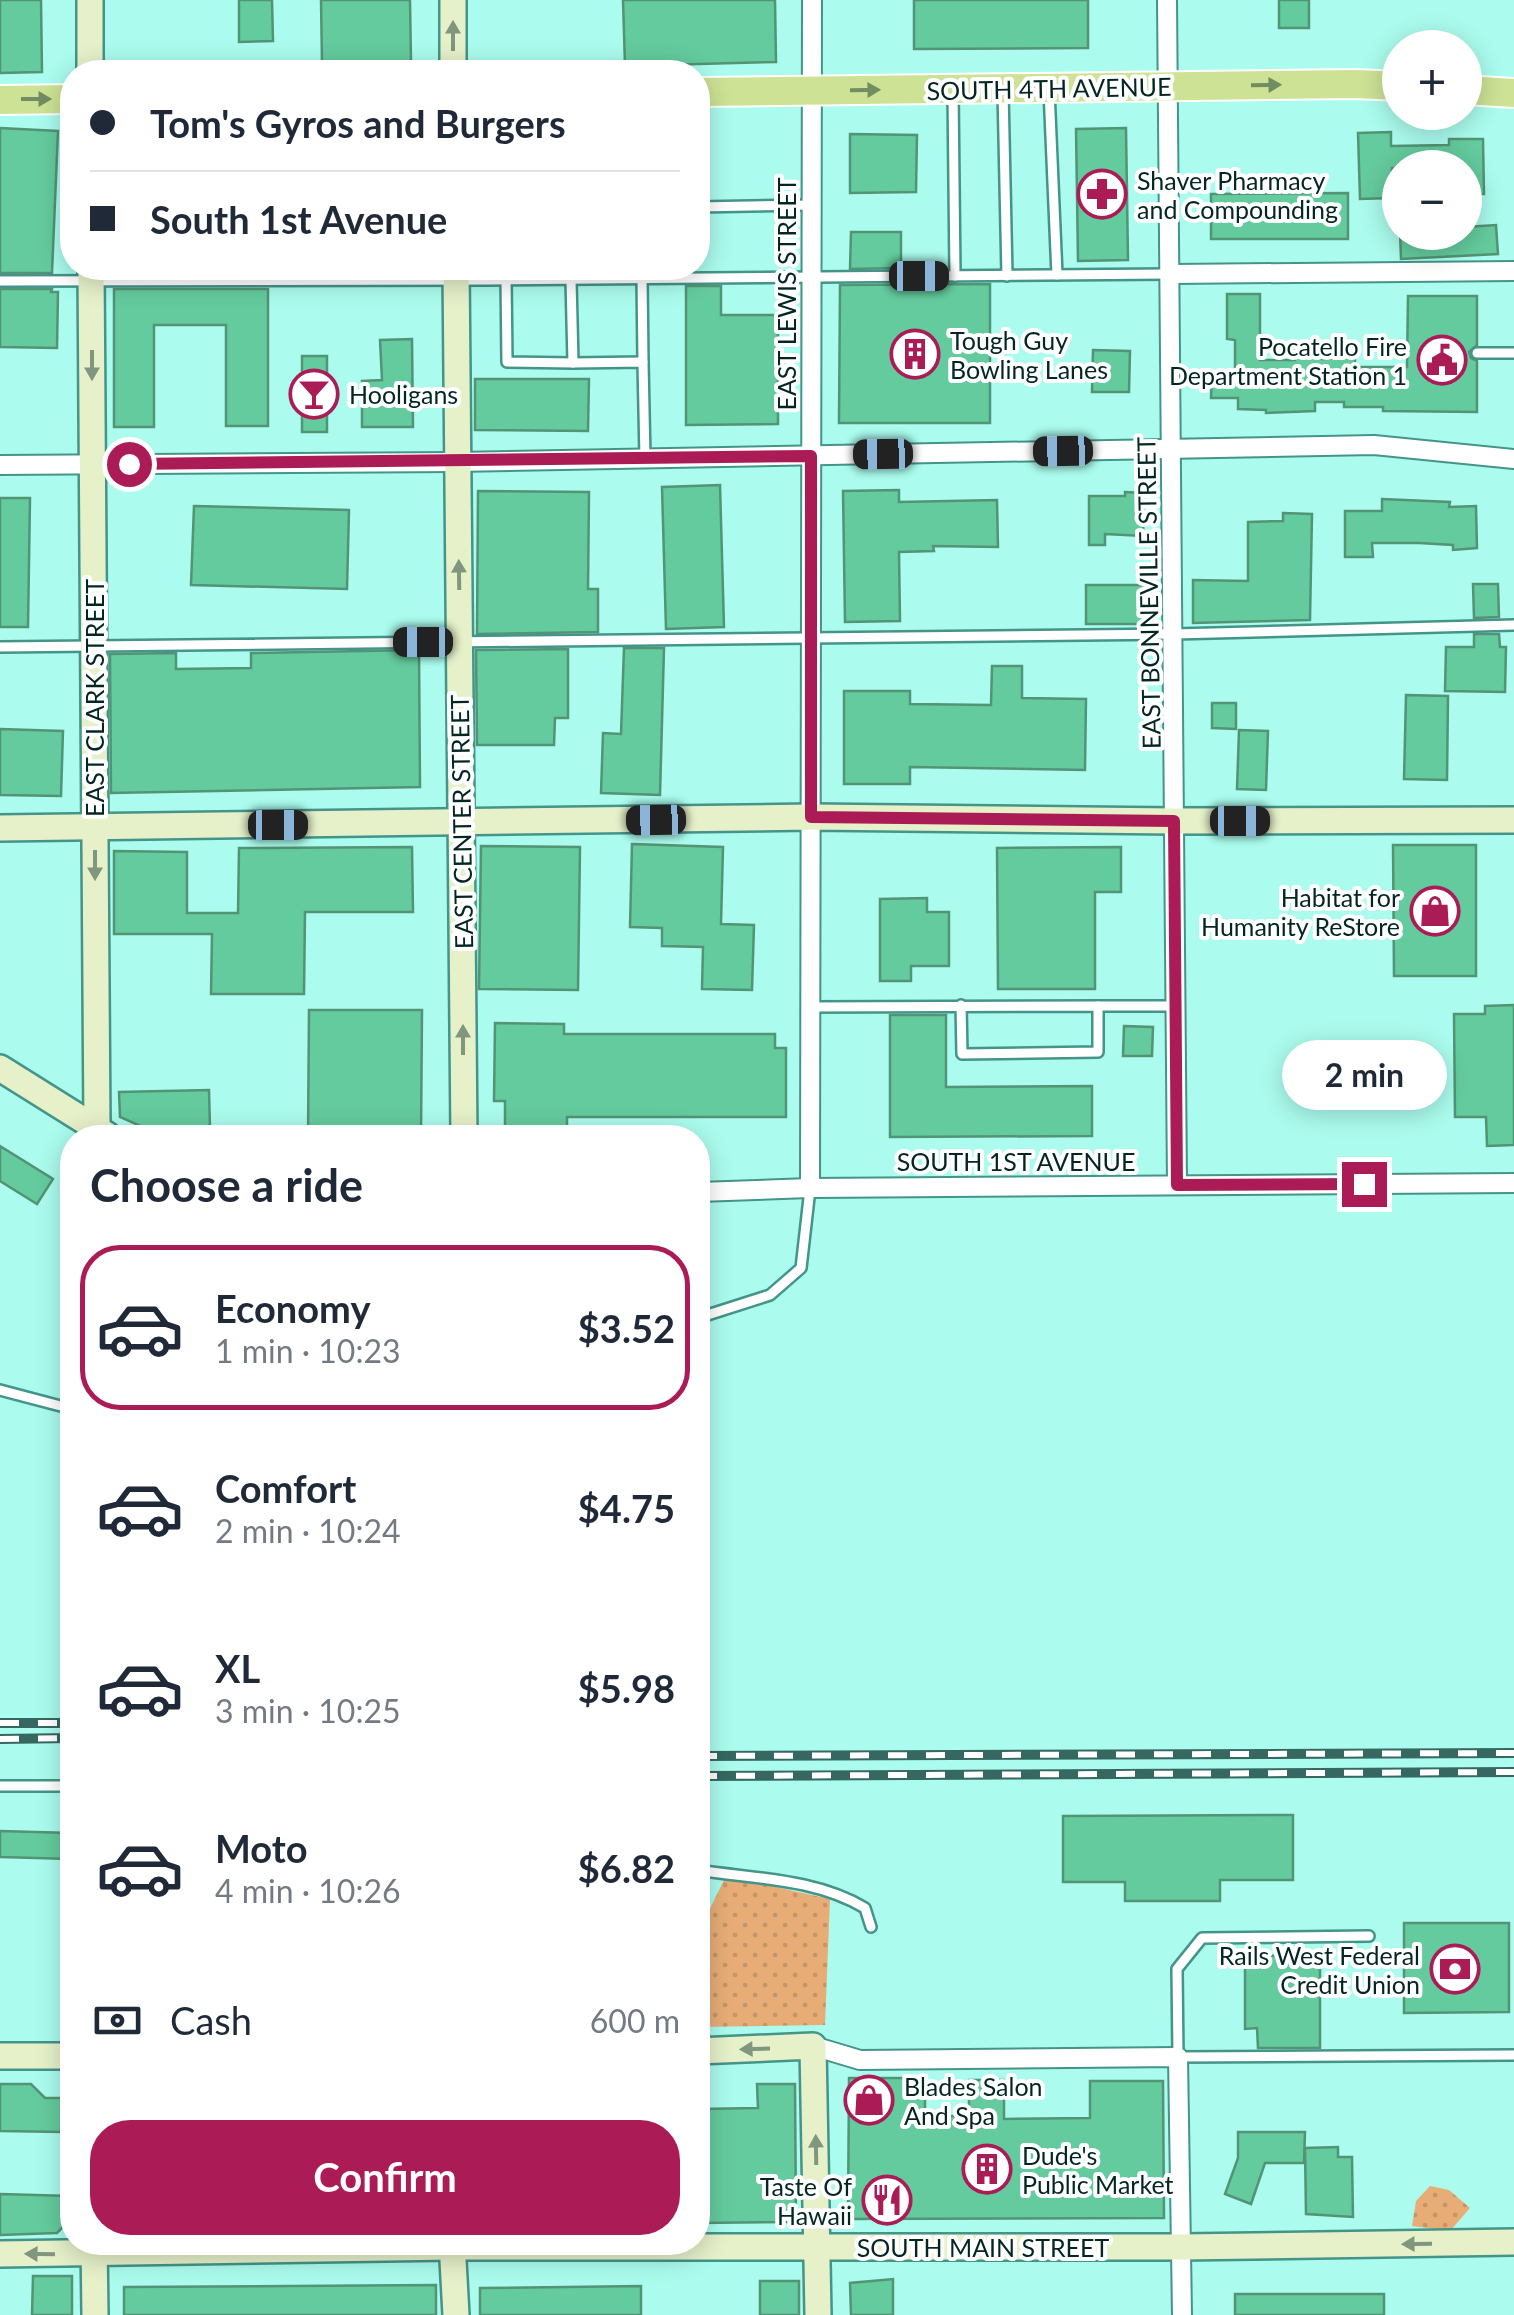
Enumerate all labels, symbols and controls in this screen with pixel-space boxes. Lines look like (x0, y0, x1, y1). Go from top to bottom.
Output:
one-way arrow (445, 20, 461, 52)
map controls (1382, 30, 1482, 250)
button: + (1382, 30, 1482, 130)
street label: SOUTH 4TH AVENUE (926, 71, 1172, 105)
one-way arrow (1250, 77, 1282, 93)
one-way arrow (849, 82, 881, 98)
one-way arrow (21, 91, 53, 107)
text: Tom's Gyros and Burgers (150, 100, 566, 146)
button: − (1382, 150, 1482, 250)
place label: Shaver Pharmacy and Compounding (1137, 165, 1338, 224)
pharmacy icon: Shaver Pharmacy and Compounding (1076, 168, 1128, 220)
street label: EAST LEWIS STREET (771, 177, 801, 411)
text: South 1st Avenue (150, 196, 447, 242)
car (889, 261, 949, 291)
place label: Tough Guy Bowling Lanes (950, 325, 1108, 384)
building icon: Tough Guy Bowling Lanes (889, 328, 941, 380)
place label: Pocatello Fire Department Station 1 (1169, 331, 1407, 390)
public building icon: Pocatello Fire Department Station 1 (1416, 334, 1468, 386)
one-way arrow (84, 349, 100, 381)
bar icon: Hooligans (288, 368, 340, 420)
place label: Hooligans (349, 379, 458, 409)
car (1033, 435, 1093, 467)
street label: EAST BONNEVILLE STREET (1130, 436, 1166, 749)
car (853, 438, 913, 470)
route start (107, 442, 152, 487)
one-way arrow (451, 559, 467, 591)
street label: EAST CLARK STREET (79, 579, 109, 817)
car (393, 627, 453, 657)
street label: EAST CENTER STREET (444, 694, 478, 949)
car (626, 804, 686, 836)
car (1210, 806, 1270, 836)
car (248, 810, 308, 840)
one-way arrow (87, 849, 103, 881)
place label: Habitat for Humanity ReStore (1201, 882, 1400, 941)
shop icon: Habitat for Humanity ReStore (1409, 885, 1461, 937)
one-way arrow (455, 1024, 471, 1056)
callout: 2 min (1282, 1039, 1446, 1109)
text: 2 min (1325, 1055, 1404, 1094)
street label: SOUTH 1ST AVENUE (897, 1146, 1135, 1176)
text: Choose a ride (90, 1158, 363, 1212)
route end (1342, 1162, 1387, 1207)
icon: car (95, 1283, 185, 1373)
text: Economy (215, 1285, 370, 1331)
text: $3.52 (578, 1305, 675, 1351)
text: 1 min · 10:23 (215, 1331, 401, 1370)
icon: car (95, 1463, 185, 1553)
text: Comfort (215, 1465, 356, 1511)
text: $4.75 (578, 1485, 675, 1531)
text: 2 min · 10:24 (215, 1511, 401, 1550)
icon: car (95, 1643, 185, 1733)
text: XL (215, 1645, 260, 1691)
text: $5.98 (578, 1665, 675, 1711)
text: 3 min · 10:25 (215, 1691, 401, 1730)
icon: car (95, 1823, 185, 1913)
text: Moto (215, 1825, 308, 1871)
text: $6.82 (578, 1845, 675, 1891)
text: 4 min · 10:26 (215, 1871, 401, 1910)
place label: Rails West Federal Credit Union (1219, 1940, 1420, 1999)
bank icon: Rails West Federal Credit Union (1429, 1943, 1481, 1995)
icon: cash (90, 1993, 145, 2048)
text: Cash (170, 1997, 252, 2043)
text: 600 m (590, 2001, 680, 2040)
one-way arrow (739, 2041, 771, 2057)
place label: Blades Salon And Spa (904, 2071, 1043, 2130)
shop icon: Blades Salon And Spa (843, 2074, 895, 2126)
button: Confirm (90, 2120, 680, 2235)
one-way arrow (807, 2134, 823, 2166)
place label: Dude's Public Market (1022, 2140, 1174, 2199)
building icon: Dude's Public Market (961, 2143, 1013, 2195)
place label: Taste Of Hawaii (760, 2171, 852, 2230)
restaurant icon: Taste Of Hawaii (861, 2174, 913, 2226)
street label: SOUTH MAIN STREET (857, 2232, 1109, 2262)
one-way arrow (1400, 2236, 1432, 2252)
one-way arrow (24, 2246, 56, 2262)

